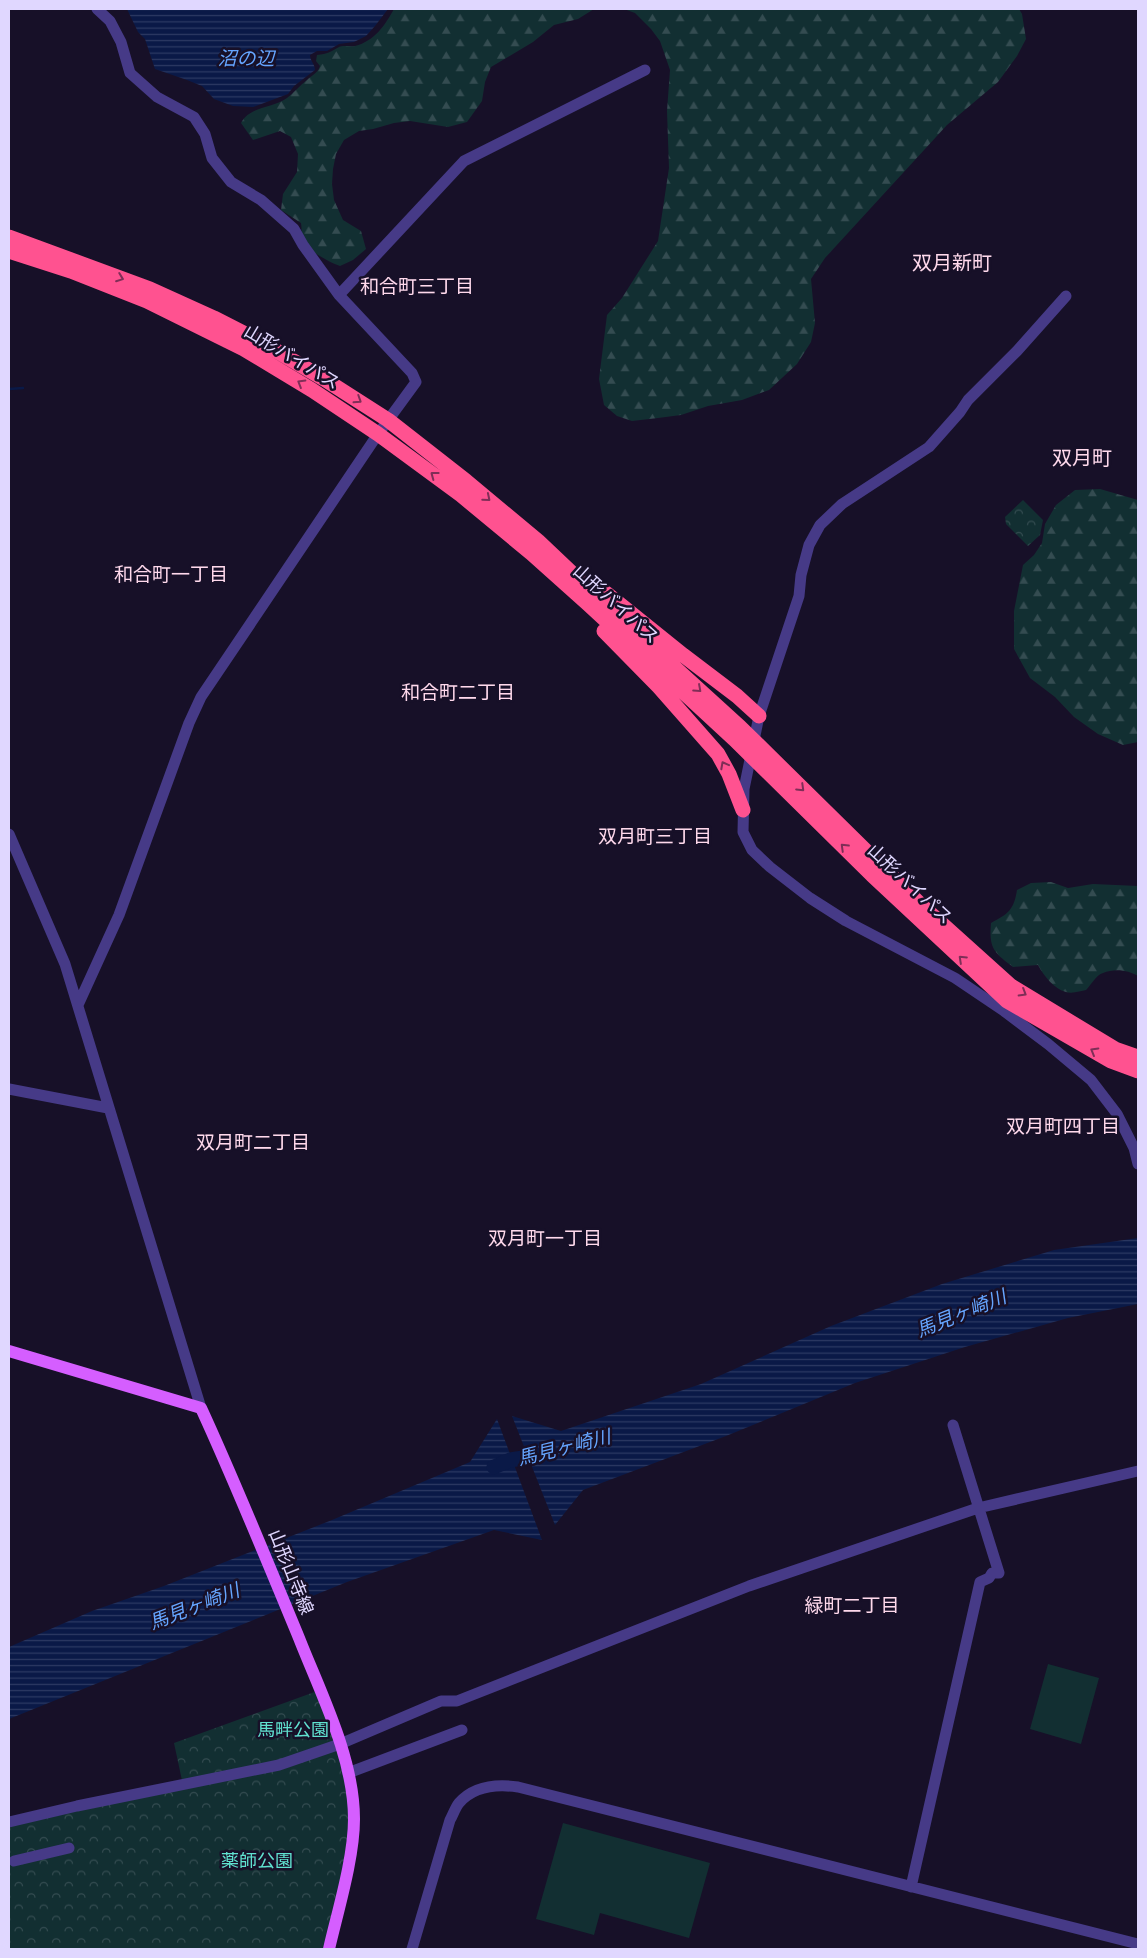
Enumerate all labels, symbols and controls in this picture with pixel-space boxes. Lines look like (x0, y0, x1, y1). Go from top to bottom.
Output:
water label: 沼の辺 (217, 46, 276, 69)
district label: 双月新町 (912, 250, 992, 274)
one-way arrow (115, 272, 124, 282)
district label: 和合町三丁目 (360, 274, 474, 297)
street label: 山形バイパス (241, 319, 344, 393)
one-way arrow (297, 380, 306, 390)
one-way arrow (352, 394, 361, 404)
district label: 双月町 (1052, 445, 1112, 469)
one-way arrow (431, 473, 440, 481)
one-way arrow (481, 493, 490, 501)
street label: 山形バイパス (569, 559, 664, 647)
district label: 和合町一丁目 (114, 562, 228, 585)
district label: 和合町二丁目 (401, 680, 515, 703)
one-way arrow (693, 684, 702, 693)
one-way arrow (720, 761, 730, 770)
one-way arrow (795, 782, 804, 791)
district label: 双月町三丁目 (598, 824, 712, 847)
street label: 山形バイパス (864, 839, 958, 928)
one-way arrow (840, 844, 849, 853)
one-way arrow (958, 956, 967, 965)
one-way arrow (1017, 986, 1026, 996)
one-way arrow (1091, 1047, 1100, 1057)
district label: 双月町四丁目 (1006, 1114, 1120, 1137)
district label: 双月町二丁目 (196, 1130, 310, 1153)
district label: 双月町一丁目 (488, 1226, 602, 1249)
water label: 馬見ヶ崎川 (912, 1283, 1011, 1341)
water label: 馬見ヶ崎川 (515, 1423, 615, 1469)
street label: 山形山寺線 (265, 1526, 319, 1617)
water label: 馬見ヶ崎川 (145, 1577, 244, 1633)
district label: 緑町二丁目 (804, 1593, 900, 1616)
park label: 馬畔公園 (257, 1718, 329, 1740)
park label: 薬師公園 (221, 1849, 293, 1871)

